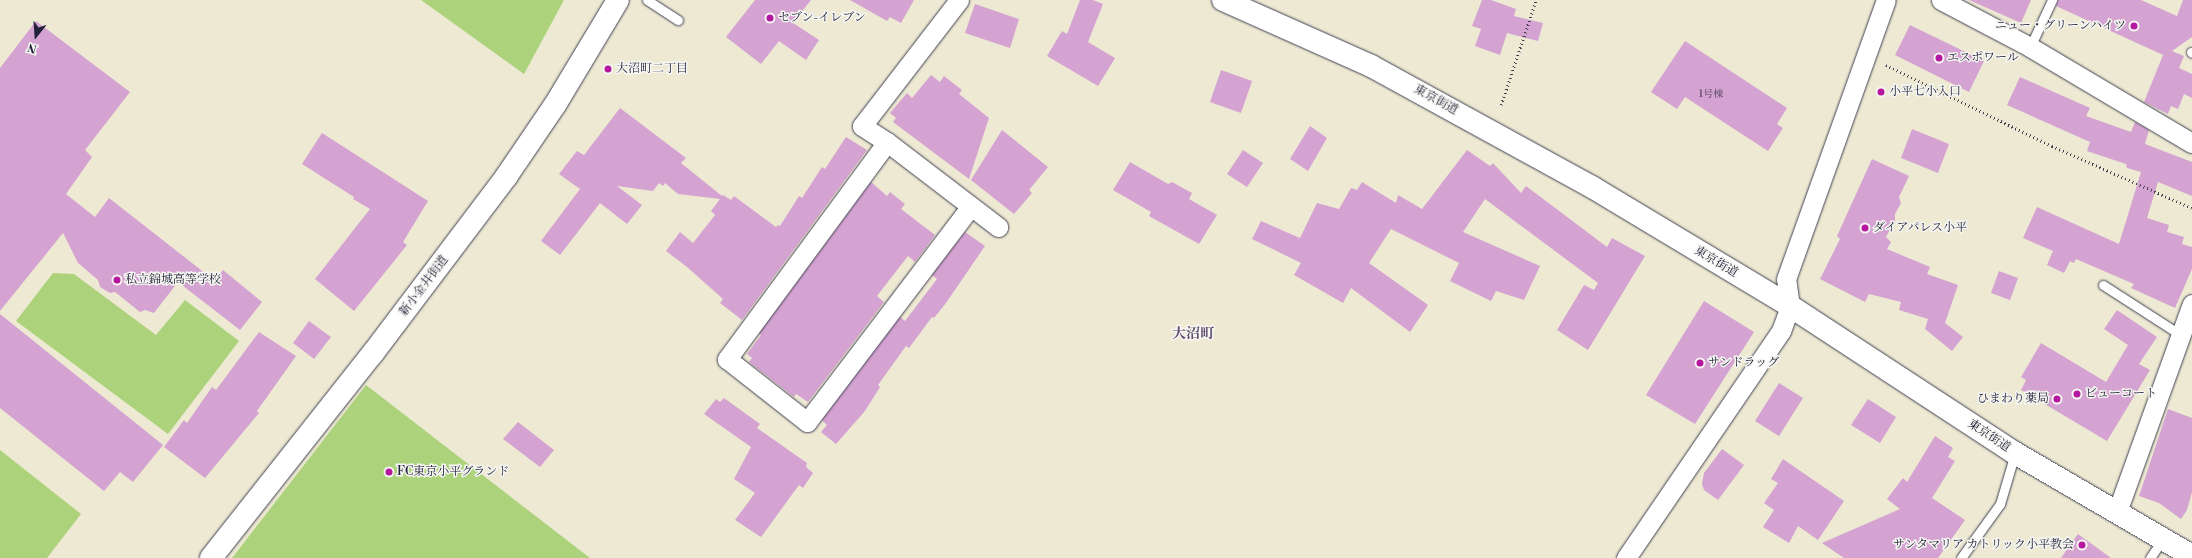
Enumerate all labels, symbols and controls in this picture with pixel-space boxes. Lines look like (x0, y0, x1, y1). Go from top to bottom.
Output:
place label: セブン-イレブン (778, 11, 867, 25)
marker: セブン-イレブン (765, 13, 775, 23)
north arrow (16, 16, 56, 56)
place label: ニュー・グリーンハイツ (1994, 19, 2126, 33)
marker: ニュー・グリーンハイツ (2129, 21, 2139, 31)
text: N (26, 40, 39, 55)
place label: エスポワール (1947, 51, 2019, 65)
marker: エスポワール (1934, 53, 1944, 63)
place label: 大沼町二丁目 (616, 62, 688, 76)
marker: 大沼町二丁目 (603, 64, 613, 74)
street label: 東京街道 (1412, 82, 1460, 118)
place label: 小平七小入口 (1889, 85, 1961, 99)
marker: 小平七小入口 (1876, 87, 1886, 97)
house number: 1号棟 (1699, 89, 1723, 101)
place label: ダイアパレス小平 (1873, 221, 1969, 235)
marker: ダイアパレス小平 (1860, 223, 1870, 233)
street label: 東京街道 (1692, 243, 1740, 281)
street label: 新小金井街道 (397, 253, 451, 319)
place label: 私立錦城高等学校 (125, 273, 221, 287)
marker: 私立錦城高等学校 (112, 275, 122, 285)
district label: 大沼町 (1172, 326, 1214, 342)
place label: サンドラッグ (1708, 356, 1780, 370)
marker: サンドラッグ (1695, 358, 1705, 368)
place label: ビューコート (2085, 387, 2157, 401)
marker: ビューコート (2072, 389, 2082, 399)
place label: ひまわり薬局 (1977, 392, 2049, 406)
marker: ひまわり薬局 (2052, 394, 2062, 404)
street label: 東京街道 (1965, 417, 2013, 455)
place label: FC東京小平グランド (397, 465, 509, 479)
marker: FC東京小平グランド (384, 467, 394, 477)
place label: サンタマリア カトリック小平教会 (1892, 538, 2074, 552)
marker: サンタマリア カトリック小平教会 (2077, 540, 2087, 550)

